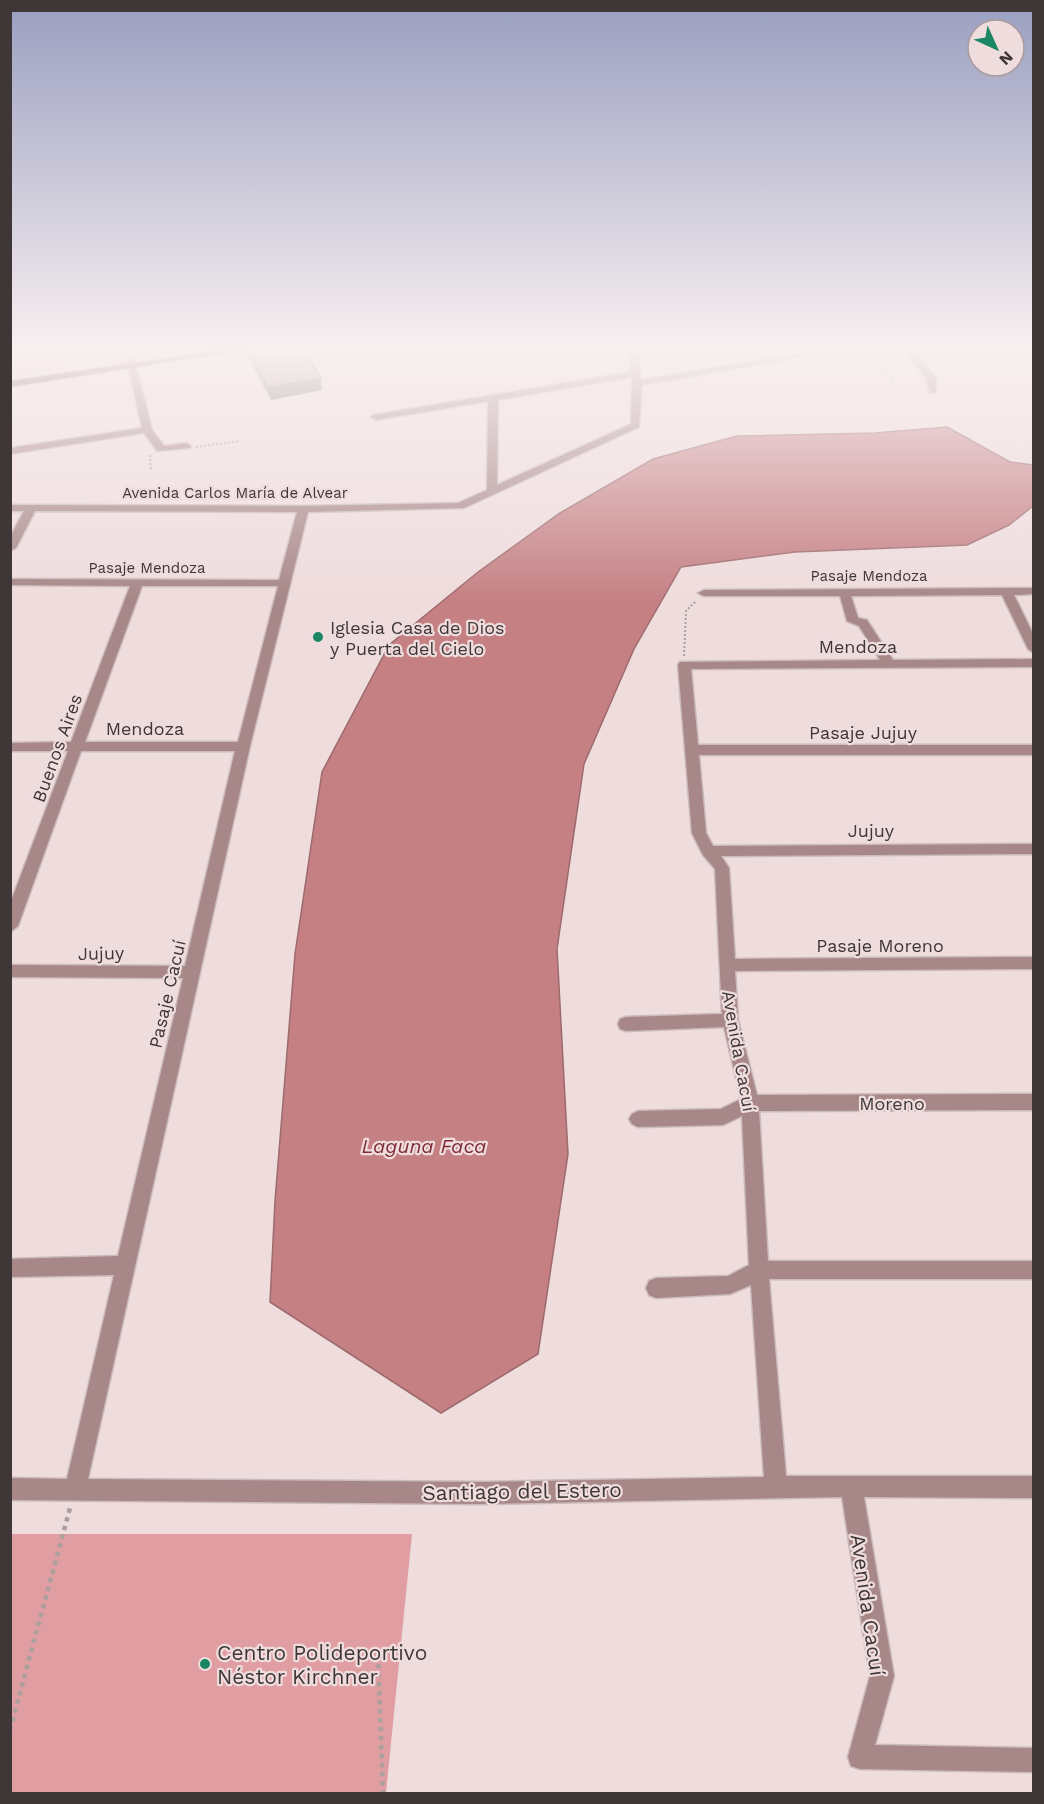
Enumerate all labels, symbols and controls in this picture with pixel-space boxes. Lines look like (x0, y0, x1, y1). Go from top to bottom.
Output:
north arrow (966, 18, 1026, 78)
text: N (995, 47, 1017, 69)
street label: Avenida Carlos María de Alvear (122, 484, 348, 502)
street label: Pasaje Mendoza (88, 559, 206, 577)
street label: Pasaje Mendoza (810, 567, 928, 585)
place label: Iglesia Casa de Dios y Puerta del Cielo (330, 617, 505, 659)
marker: Iglesia Casa de Dios y Puerta del Cielo (311, 630, 325, 644)
street label: Mendoza (819, 636, 897, 657)
street label: Buenos Aires (28, 691, 86, 805)
street label: Mendoza (106, 718, 184, 739)
street label: Pasaje Jujuy (809, 722, 918, 743)
street label: Jujuy (848, 820, 895, 841)
street label: Pasaje Moreno (816, 935, 944, 956)
street label: Pasaje Cacuí (144, 938, 190, 1050)
street label: Jujuy (78, 942, 125, 964)
street label: Avenida Cacuí (718, 989, 760, 1113)
street label: Moreno (859, 1093, 925, 1114)
water label: Laguna Faca (362, 1134, 486, 1158)
street label: Santiago del Estero (422, 1477, 622, 1505)
street label: Avenida Cacuí (846, 1532, 890, 1678)
place label: Centro Polideportivo Néstor Kirchner (217, 1640, 427, 1689)
marker: Centro Polideportivo Néstor Kirchner (198, 1657, 212, 1671)

